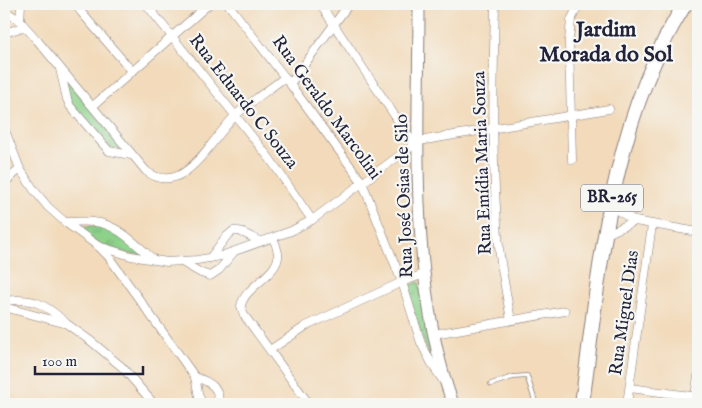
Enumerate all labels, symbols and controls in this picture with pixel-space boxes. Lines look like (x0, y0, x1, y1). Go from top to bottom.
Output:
district label: Jardim Morada do Sol (539, 16, 674, 69)
street label: Rua Eduardo C Souza (183, 30, 303, 174)
street label: Rua Geraldo Marcolini (266, 31, 386, 185)
street label: Rua Emídia Maria Souza (468, 70, 498, 255)
street label: Rua José Osias de Silo (391, 113, 419, 278)
road number: BR-265 (581, 184, 643, 212)
street label: Rua Miguel Dias (605, 249, 645, 377)
scale bar (35, 343, 142, 375)
text: 100 m (42, 352, 78, 371)

